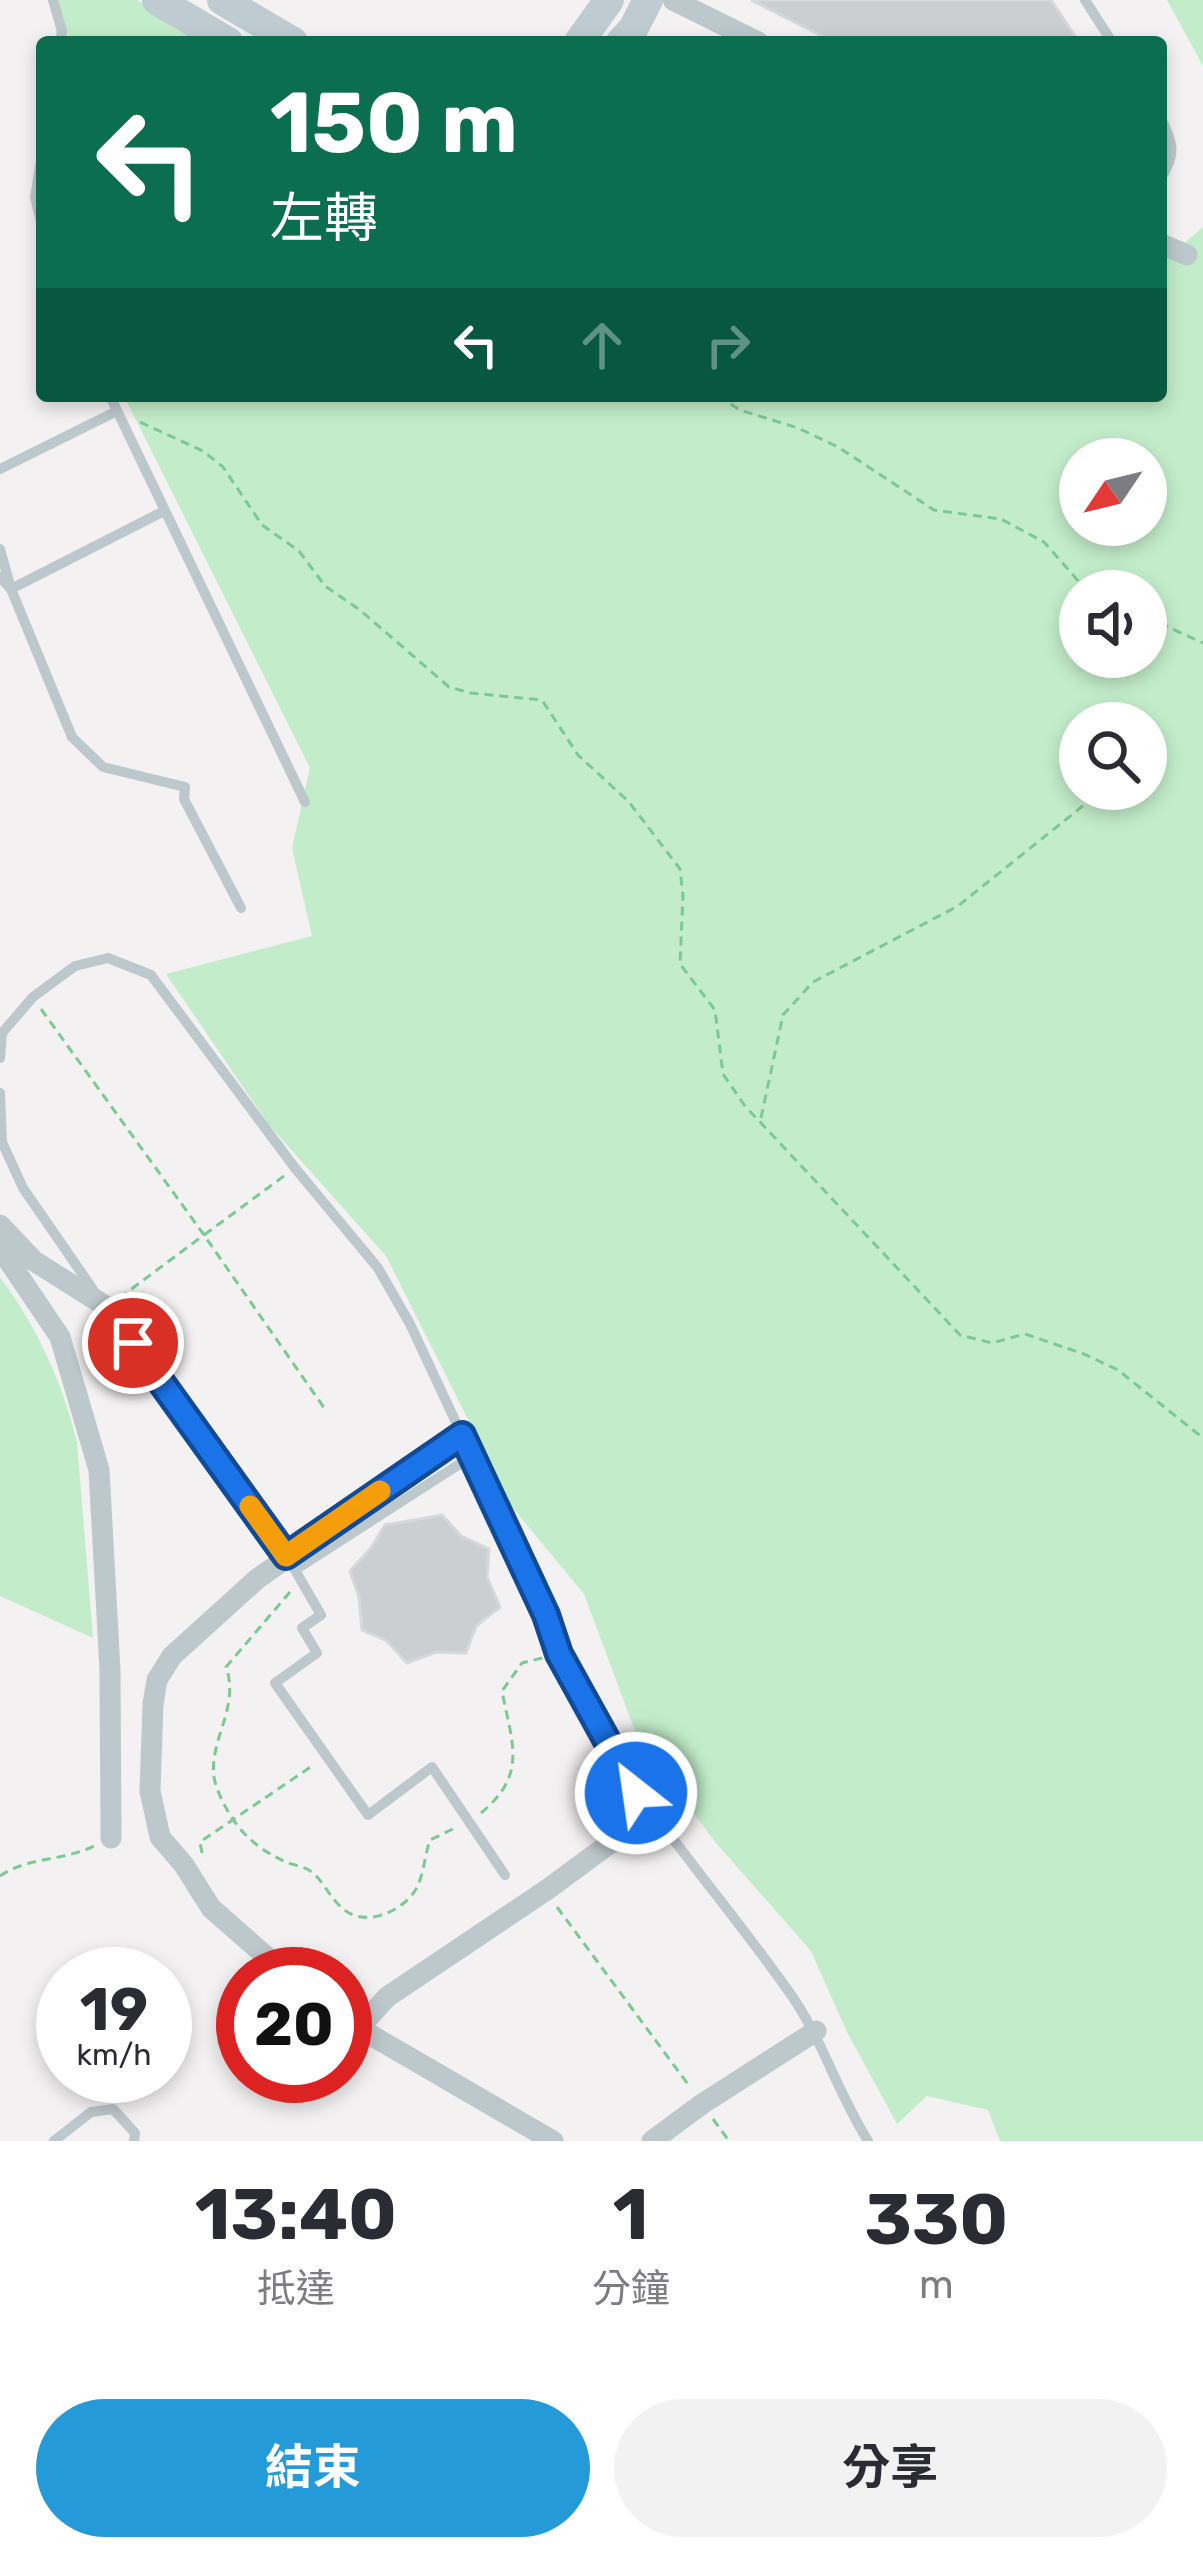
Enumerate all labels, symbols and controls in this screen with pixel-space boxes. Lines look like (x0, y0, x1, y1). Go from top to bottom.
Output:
text: 150 m (270, 73, 518, 173)
icon: left (72, 84, 228, 240)
text: 左轉 (270, 187, 378, 251)
icon: left (443, 312, 509, 378)
icon: ahead (569, 312, 635, 378)
icon: right (695, 312, 761, 378)
north arrow (1059, 438, 1167, 546)
map controls (1059, 438, 1167, 810)
button: sound (1059, 570, 1167, 678)
button: search (1059, 702, 1167, 810)
pin (82, 1292, 184, 1394)
icon: arrive (100, 1310, 166, 1376)
position arrow (573, 1730, 699, 1856)
speed limit sign: 20 (216, 1947, 372, 2103)
text: 19 (80, 1974, 148, 2045)
text: km/h (77, 2037, 151, 2073)
text: 13:40 (195, 2172, 397, 2257)
text: 1 (613, 2172, 649, 2257)
text: 330 (864, 2177, 1008, 2262)
text: m (919, 2262, 954, 2308)
text: 抵達 (257, 2266, 335, 2312)
text: 分鐘 (592, 2266, 670, 2312)
button: 結束 (36, 2399, 590, 2537)
button: 分享 (614, 2399, 1167, 2537)

